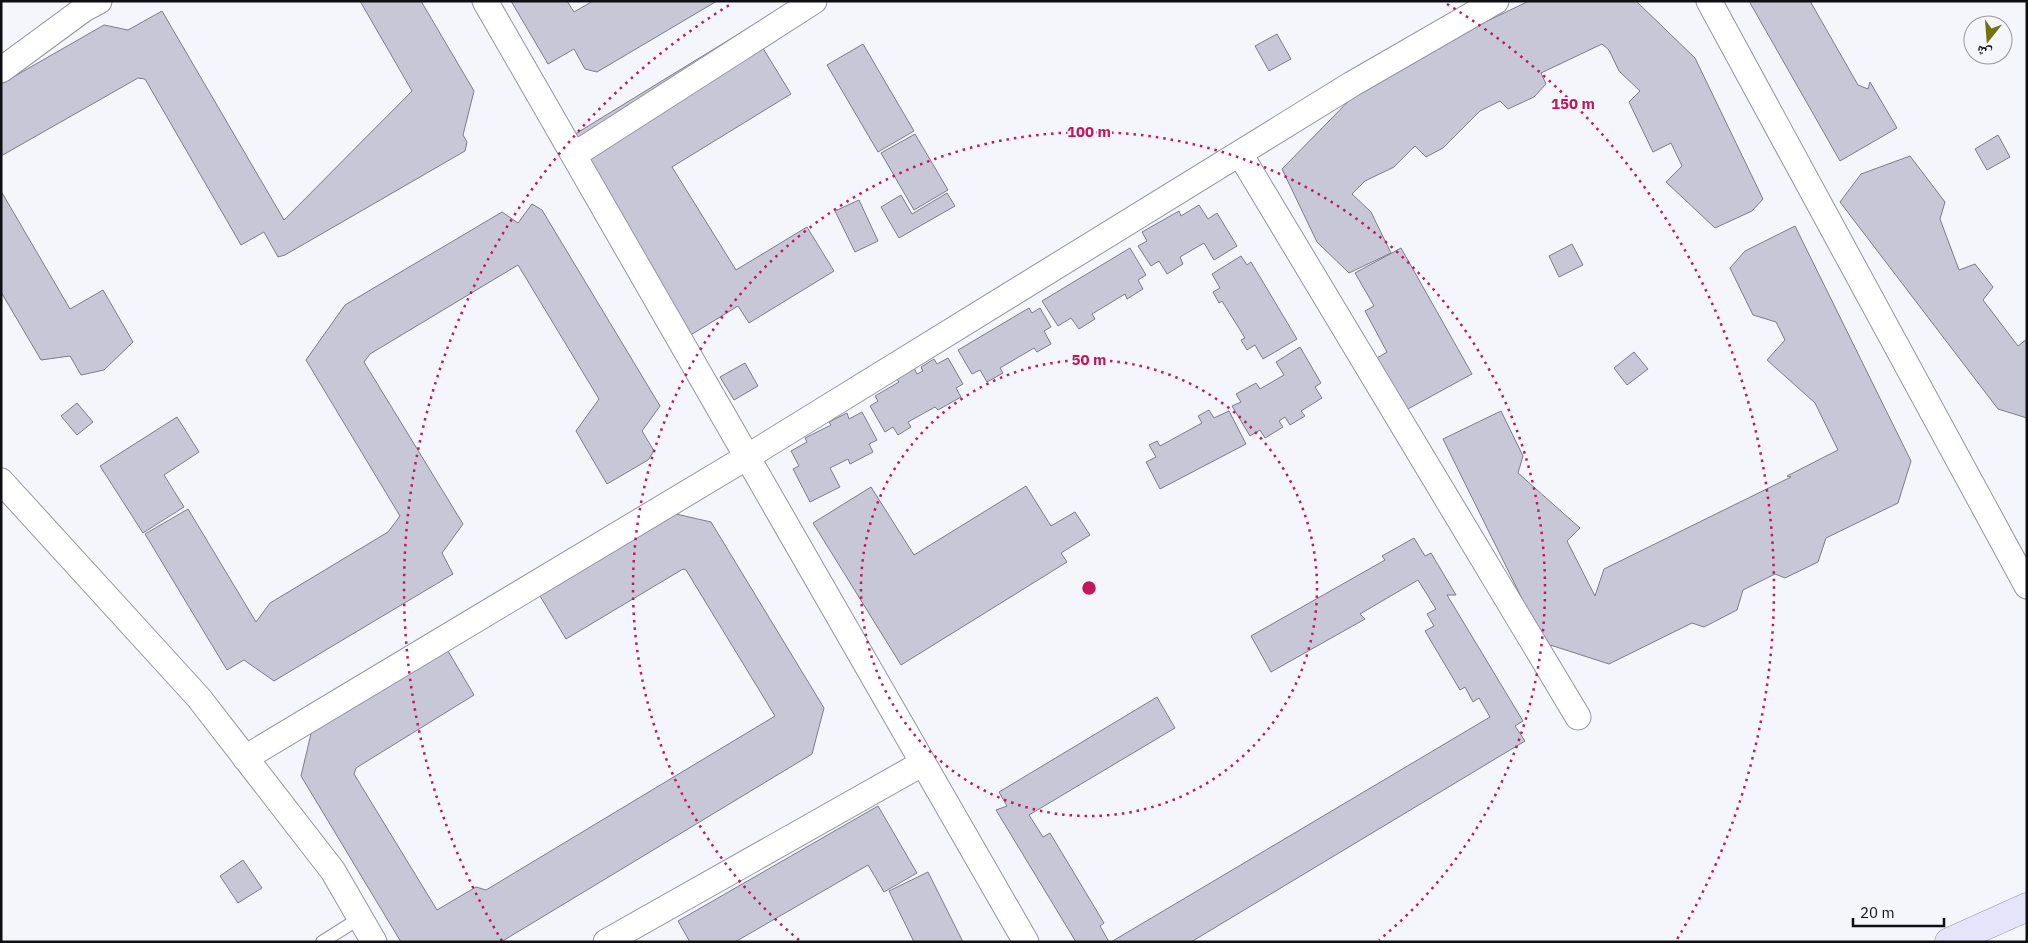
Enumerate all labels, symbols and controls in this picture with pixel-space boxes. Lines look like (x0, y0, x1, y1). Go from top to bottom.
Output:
north arrow (1963, 15, 2013, 65)
text: ش (1974, 42, 1994, 63)
text: 150 m (1551, 94, 1595, 113)
text: 100 m (1067, 122, 1111, 141)
text: 50 m (1072, 350, 1106, 369)
centre of rings (1080, 579, 1098, 597)
scale bar (1853, 896, 1944, 928)
text: 20 m (1860, 903, 1895, 922)

